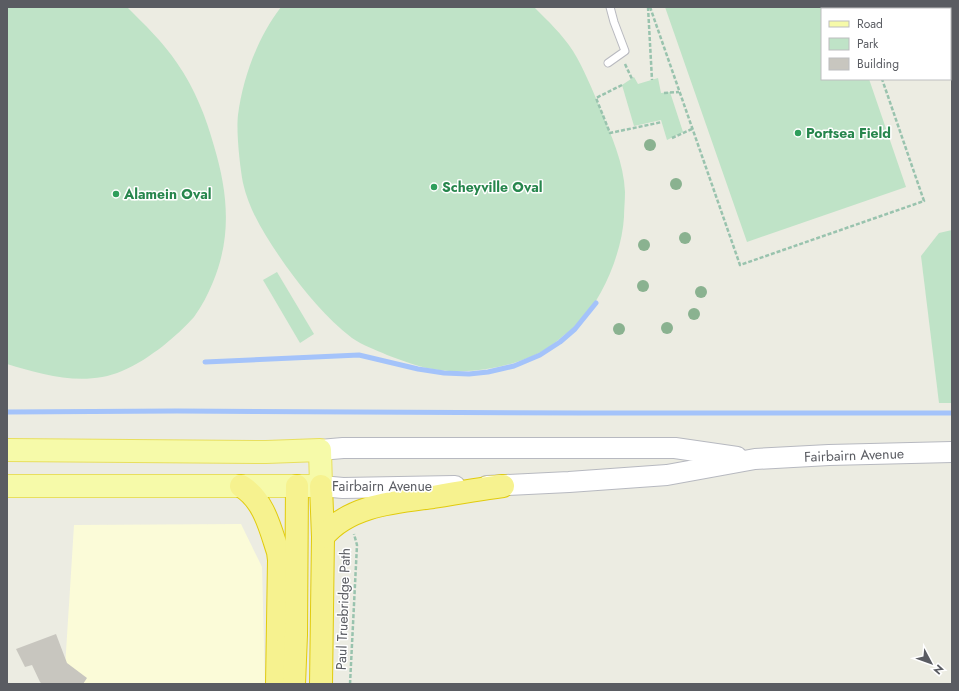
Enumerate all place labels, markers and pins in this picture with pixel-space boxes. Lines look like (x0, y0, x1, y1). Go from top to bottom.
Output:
place label: Portsea Field (806, 123, 891, 143)
marker: Portsea Field (793, 128, 803, 138)
place label: Scheyville Oval (442, 177, 543, 197)
marker: Scheyville Oval (429, 182, 439, 192)
place label: Alamein Oval (123, 184, 212, 204)
marker: Alamein Oval (111, 189, 121, 199)

